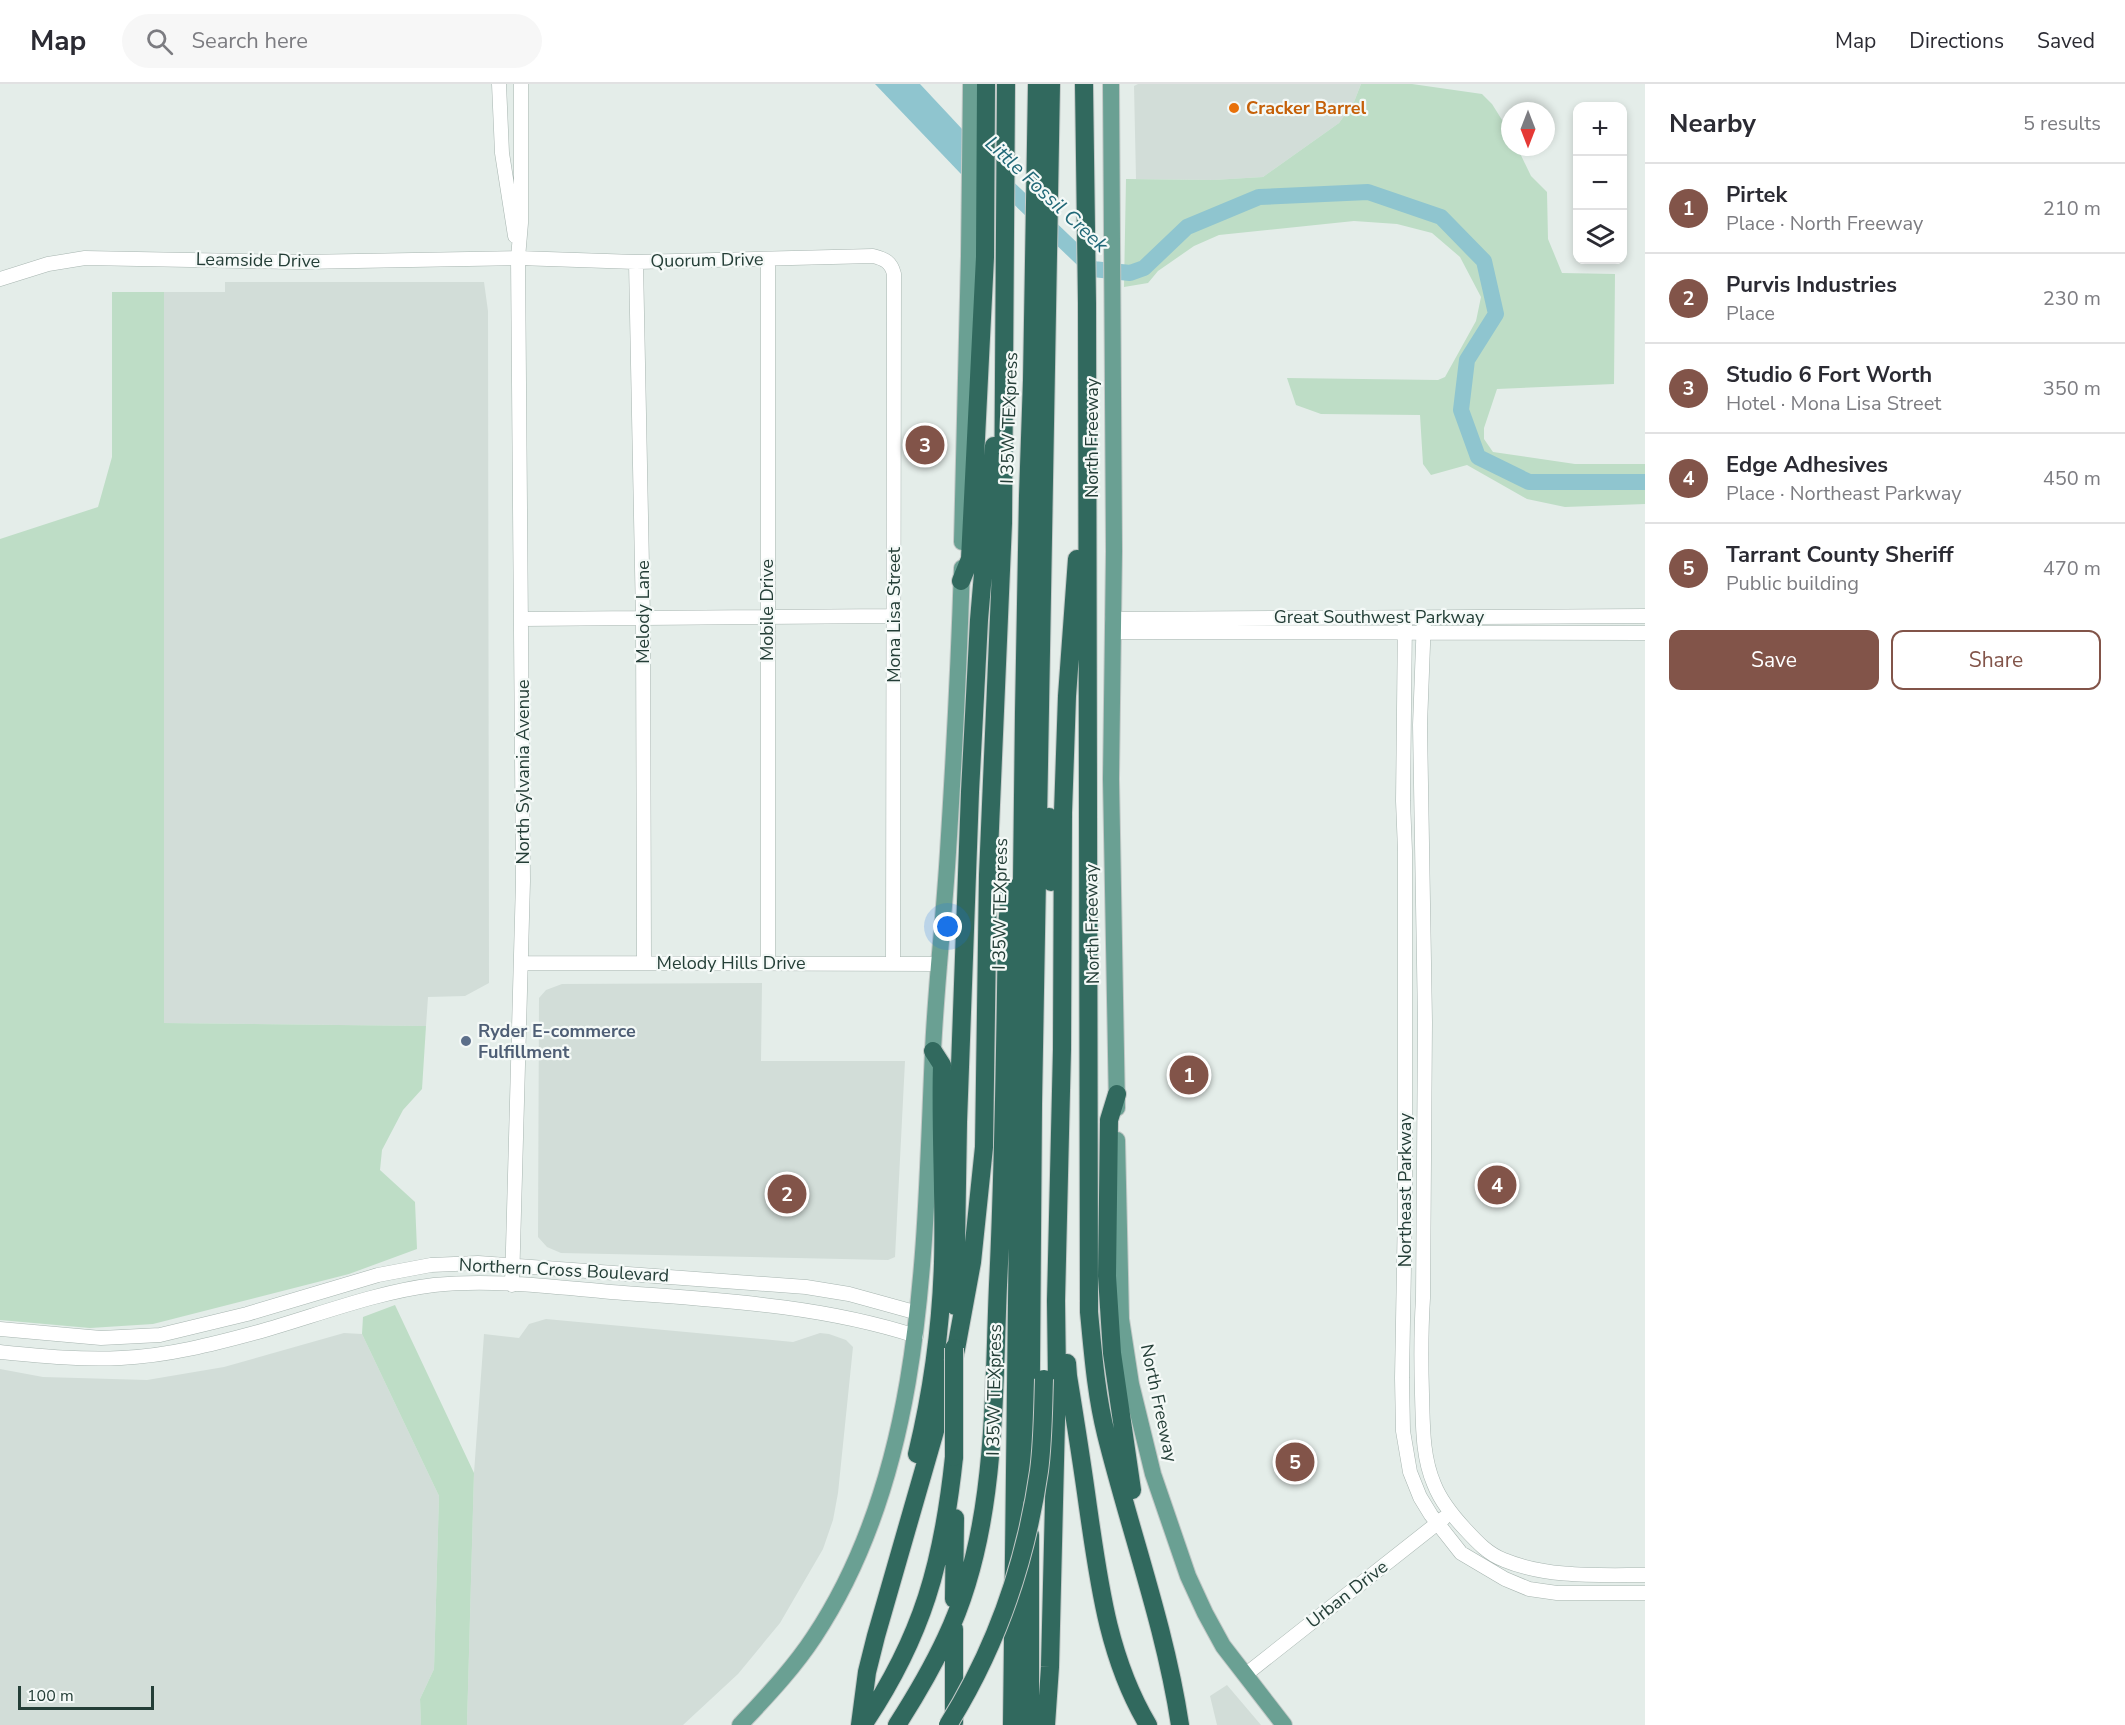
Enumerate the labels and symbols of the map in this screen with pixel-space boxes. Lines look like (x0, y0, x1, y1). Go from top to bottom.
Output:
place label: Cracker Barrel (1246, 96, 1367, 120)
marker: Cracker Barrel (1227, 101, 1241, 115)
north arrow (1501, 102, 1555, 156)
water label: Little Fossil Creek (979, 130, 1115, 259)
street label: Leamside Drive (196, 247, 320, 273)
street label: Quorum Drive (650, 247, 764, 273)
street label: I 35W TEXpress (995, 352, 1023, 484)
street label: North Freeway (1080, 377, 1104, 498)
pin: 3 (906, 422, 944, 468)
street label: Mona Lisa Street (882, 546, 906, 683)
street label: Mobile Drive (755, 559, 779, 661)
street label: Melody Lane (631, 560, 655, 664)
street label: Great Southwest Parkway (1274, 605, 1485, 629)
street label: North Sylvania Avenue (511, 679, 535, 865)
street label: I 35W TEXpress (987, 838, 1013, 970)
street label: North Freeway (1079, 863, 1105, 984)
your location (933, 912, 962, 941)
street label: Melody Hills Drive (657, 951, 806, 975)
place label: Ryder E-commerce Fulfillment (478, 1019, 636, 1064)
marker: Ryder E-commerce Fulfillment (459, 1034, 473, 1048)
pin: 1 (1170, 1052, 1208, 1098)
street label: Northeast Parkway (1393, 1112, 1417, 1267)
pin: 4 (1478, 1162, 1516, 1208)
pin: 2 (768, 1172, 806, 1216)
street label: Northern Cross Boulevard (458, 1253, 670, 1287)
street label: I 35W TEXpress (981, 1324, 1007, 1456)
street label: North Freeway (1135, 1342, 1183, 1465)
pin: 5 (1276, 1440, 1314, 1484)
street label: Urban Drive (1301, 1555, 1393, 1633)
scale bar (18, 1683, 154, 1710)

